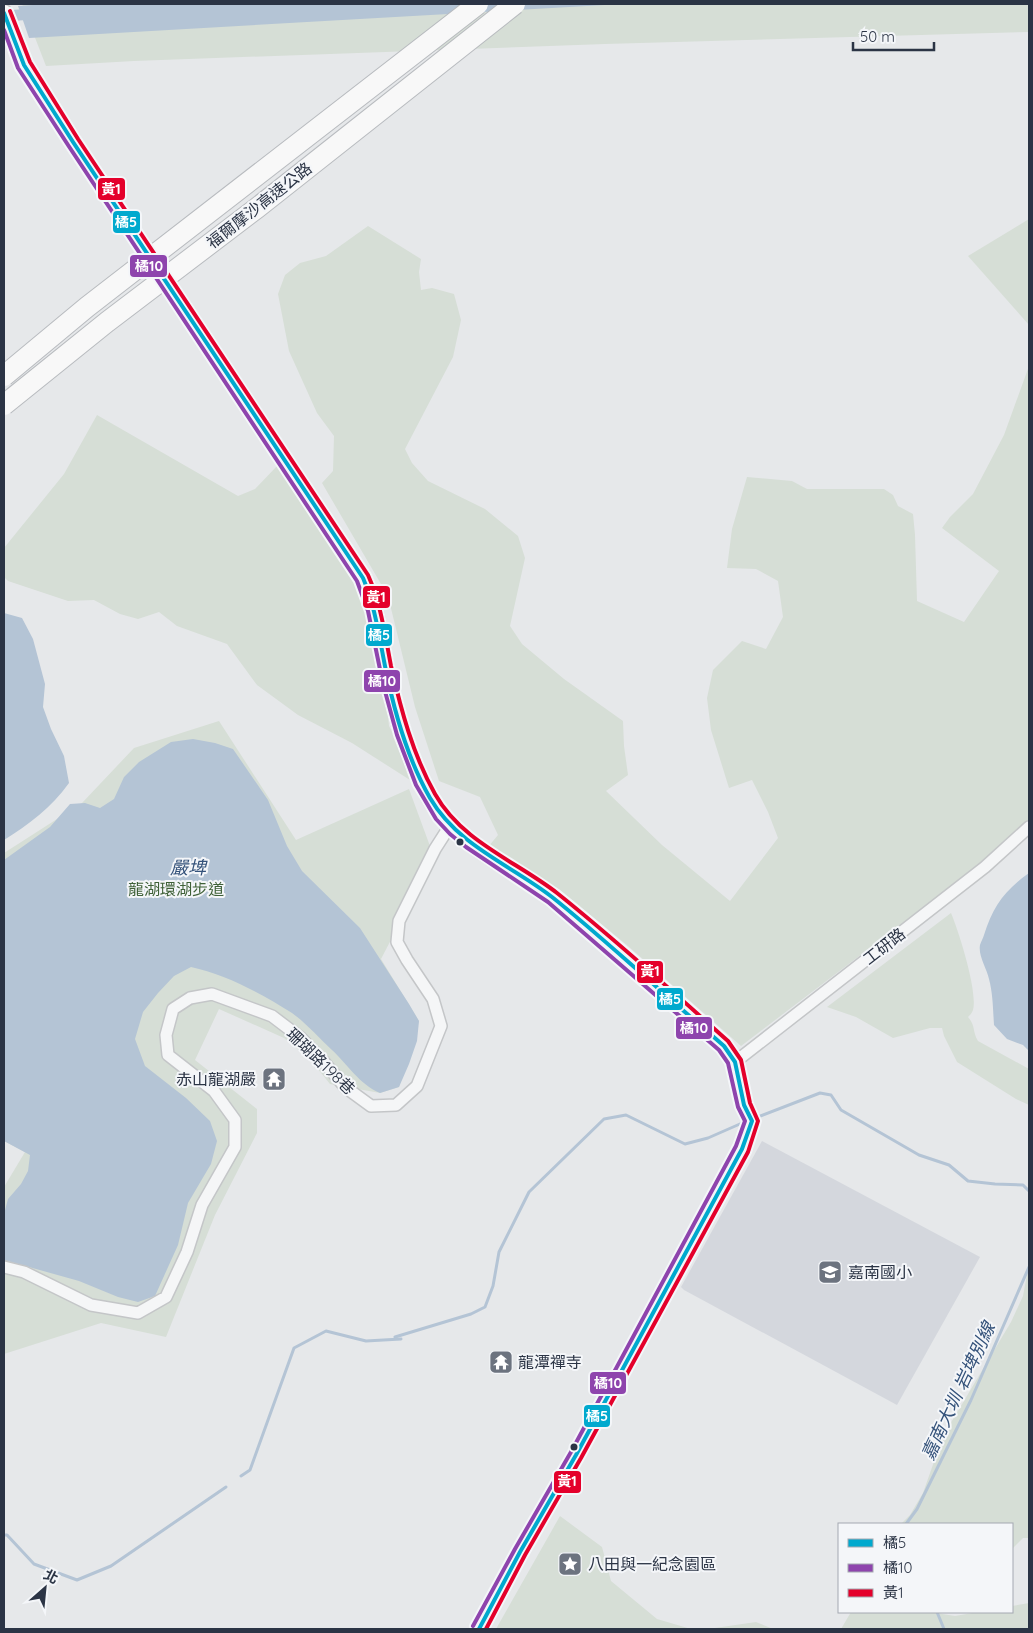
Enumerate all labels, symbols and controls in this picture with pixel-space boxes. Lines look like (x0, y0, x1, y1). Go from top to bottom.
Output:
scale bar (853, 20, 934, 52)
text: 50 m (860, 27, 895, 46)
street label: 福爾摩沙高速公路 (202, 158, 316, 252)
line badge: 黃1 (97, 177, 126, 201)
text: 黃1 (101, 180, 121, 198)
line badge: 橘5 (112, 210, 141, 234)
text: 橘5 (115, 213, 137, 231)
line badge: 橘10 (129, 254, 168, 278)
text: 橘10 (135, 257, 163, 275)
line badge: 黃1 (362, 585, 391, 609)
text: 黃1 (366, 588, 386, 606)
line badge: 橘5 (365, 623, 393, 647)
text: 橘5 (368, 626, 390, 644)
line badge: 橘10 (363, 669, 401, 693)
text: 橘10 (368, 672, 396, 690)
unlabelled marker (455, 837, 465, 847)
water label: 嚴埤 (170, 856, 208, 879)
park label: 龍湖環湖步道 (128, 879, 224, 899)
street label: 工研路 (859, 923, 909, 969)
line badge: 黃1 (636, 960, 664, 984)
text: 黃1 (640, 962, 660, 980)
line badge: 橘5 (656, 987, 684, 1011)
text: 橘5 (659, 990, 681, 1008)
line badge: 橘10 (675, 1016, 713, 1040)
text: 橘10 (680, 1019, 708, 1037)
street label: 珊瑚路198巷 (283, 1023, 359, 1099)
temple icon: 赤山龍湖嚴 (261, 1066, 287, 1092)
place label: 赤山龍湖嚴 (176, 1069, 256, 1089)
school or university icon: 嘉南國小 (817, 1259, 843, 1285)
place label: 嘉南國小 (848, 1262, 912, 1282)
water label: 嘉南大圳 岩埤別線 (916, 1317, 1001, 1463)
temple icon: 龍潭禪寺 (488, 1349, 514, 1375)
place label: 龍潭禪寺 (518, 1352, 582, 1372)
line badge: 橘10 (589, 1371, 627, 1395)
text: 橘10 (594, 1374, 622, 1392)
line badge: 橘5 (583, 1404, 611, 1428)
text: 橘5 (586, 1407, 608, 1425)
unlabelled marker (569, 1442, 579, 1452)
line badge: 黃1 (553, 1470, 582, 1494)
text: 黃1 (557, 1472, 577, 1490)
legend (838, 1523, 1013, 1613)
text: 橘5 (883, 1533, 906, 1552)
place icon: 八田與一紀念園區 (557, 1551, 583, 1577)
place label: 八田與一紀念園區 (588, 1554, 716, 1574)
text: 橘10 (883, 1558, 913, 1577)
north arrow (20, 1563, 70, 1613)
text: 北 (41, 1565, 61, 1588)
text: 黃1 (883, 1583, 904, 1602)

